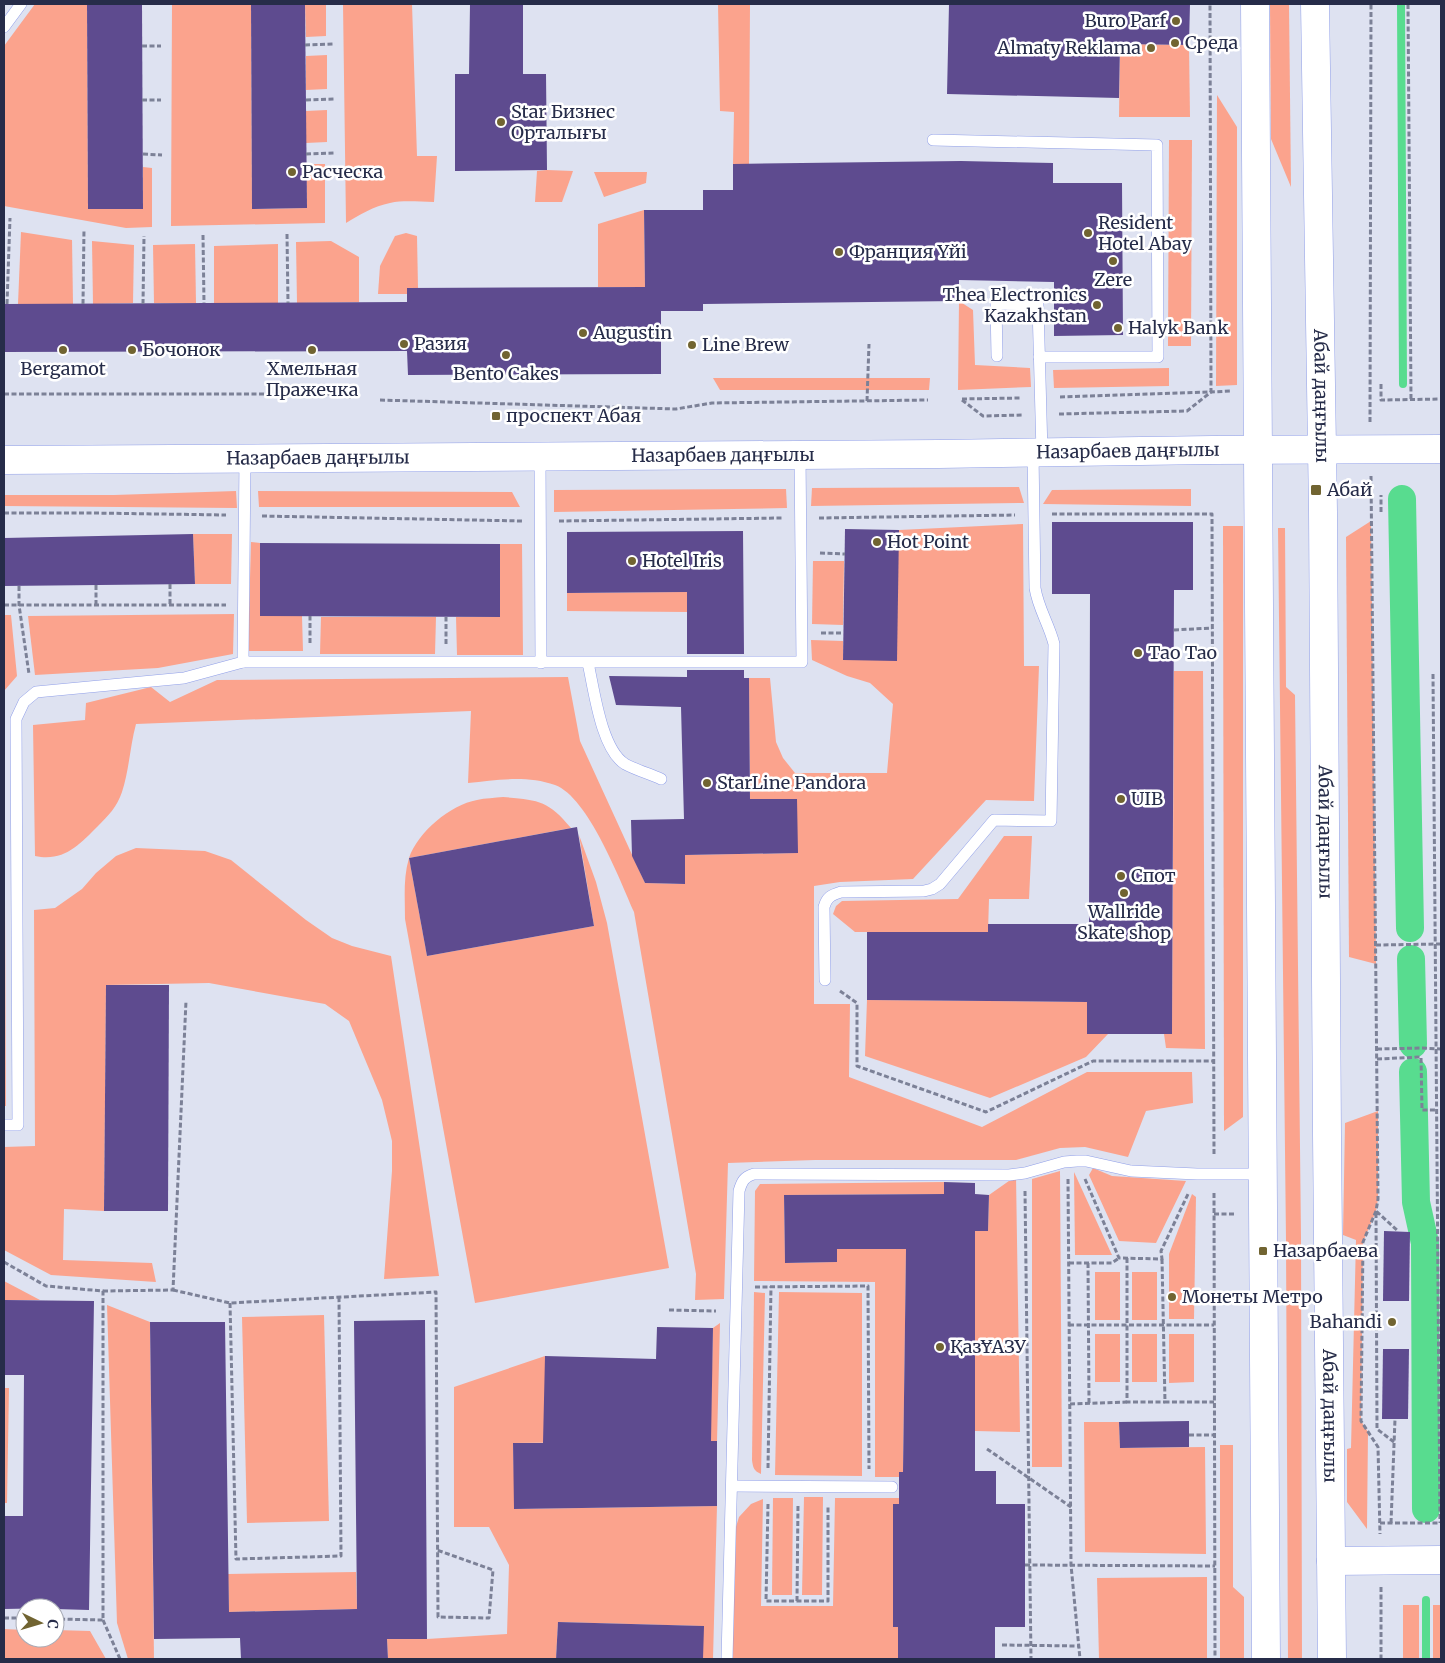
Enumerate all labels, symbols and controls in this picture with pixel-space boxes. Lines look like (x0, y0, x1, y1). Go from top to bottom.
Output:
place label: Buro Parf (1085, 9, 1167, 32)
marker: Buro Parf (1170, 15, 1182, 27)
place label: Среда (1185, 31, 1239, 54)
place label: Almaty Reklama (996, 36, 1141, 59)
marker: Среда (1169, 37, 1181, 49)
marker: Almaty Reklama (1145, 42, 1157, 54)
place label: Star Бизнес Орталығы (511, 100, 615, 144)
marker: Star Бизнес Орталығы (495, 116, 507, 128)
place label: Расческа (302, 160, 384, 183)
marker: Расческа (286, 166, 298, 178)
place label: Resident Hotel Abay (1098, 211, 1192, 255)
marker: Resident Hotel Abay (1082, 227, 1094, 239)
place label: Франция Үйі (849, 240, 967, 263)
marker: Франция Үйі (833, 246, 845, 258)
marker: Zere (1107, 255, 1119, 267)
place label: Zere (1094, 268, 1132, 291)
place label: Thea Electronics Kazakhstan (943, 283, 1087, 327)
marker: Thea Electronics Kazakhstan (1091, 299, 1103, 311)
place label: Halyk Bank (1128, 316, 1229, 339)
place label: Augustin (592, 321, 672, 344)
marker: Halyk Bank (1112, 322, 1124, 334)
marker: Augustin (577, 327, 589, 339)
street label: Абай даңғылы (1309, 328, 1334, 463)
place label: Разия (414, 332, 467, 355)
place label: Line Brew (702, 333, 790, 356)
place label: Бочонок (142, 338, 221, 361)
marker: Разия (398, 338, 410, 350)
marker: Line Brew (686, 339, 698, 351)
marker: Bergamot (57, 344, 69, 356)
marker: Бочонок (126, 344, 138, 356)
marker: Хмельная Пражечка (306, 344, 318, 356)
marker: Bento Cakes (500, 349, 512, 361)
place label: Bergamot (20, 357, 106, 380)
place label: Хмельная Пражечка (266, 357, 359, 401)
place label: Bento Cakes (453, 362, 559, 385)
place label: проспект Абая (506, 404, 642, 427)
marker: проспект Абая (490, 410, 502, 422)
street label: Назарбаев даңғылы (1036, 438, 1220, 464)
street label: Назарбаев даңғылы (631, 443, 815, 467)
street label: Назарбаев даңғылы (226, 445, 410, 470)
place label: Абай (1326, 478, 1372, 501)
marker: Абай (1309, 483, 1323, 497)
place label: Hot Point (887, 530, 969, 553)
marker: Hot Point (871, 536, 883, 548)
place label: Hotel Iris (642, 549, 722, 572)
marker: Hotel Iris (626, 555, 638, 567)
place label: Tao Tao (1148, 641, 1217, 664)
marker: Tao Tao (1132, 647, 1144, 659)
street label: Абай даңғылы (1314, 764, 1337, 899)
place label: StarLine Pandora (717, 771, 866, 794)
marker: StarLine Pandora (701, 777, 713, 789)
place label: UIB (1131, 787, 1163, 810)
marker: UIB (1115, 793, 1127, 805)
place label: Спот (1131, 864, 1176, 887)
marker: Спот (1115, 870, 1127, 882)
marker: Wallride Skate shop (1118, 887, 1130, 899)
place label: Wallride Skate shop (1077, 900, 1171, 944)
place label: Назарбаева (1273, 1239, 1378, 1262)
marker: Назарбаева (1257, 1245, 1269, 1257)
place label: Монеты Метро (1182, 1285, 1323, 1308)
marker: Монеты Метро (1166, 1291, 1178, 1303)
place label: Bahandi (1310, 1310, 1382, 1333)
marker: Bahandi (1386, 1316, 1398, 1328)
place label: ҚазҰАЗУ (950, 1335, 1027, 1358)
marker: ҚазҰАЗУ (934, 1341, 946, 1353)
street label: Абай даңғылы (1318, 1348, 1342, 1483)
north arrow (15, 1598, 65, 1648)
text: С (44, 1619, 62, 1630)

